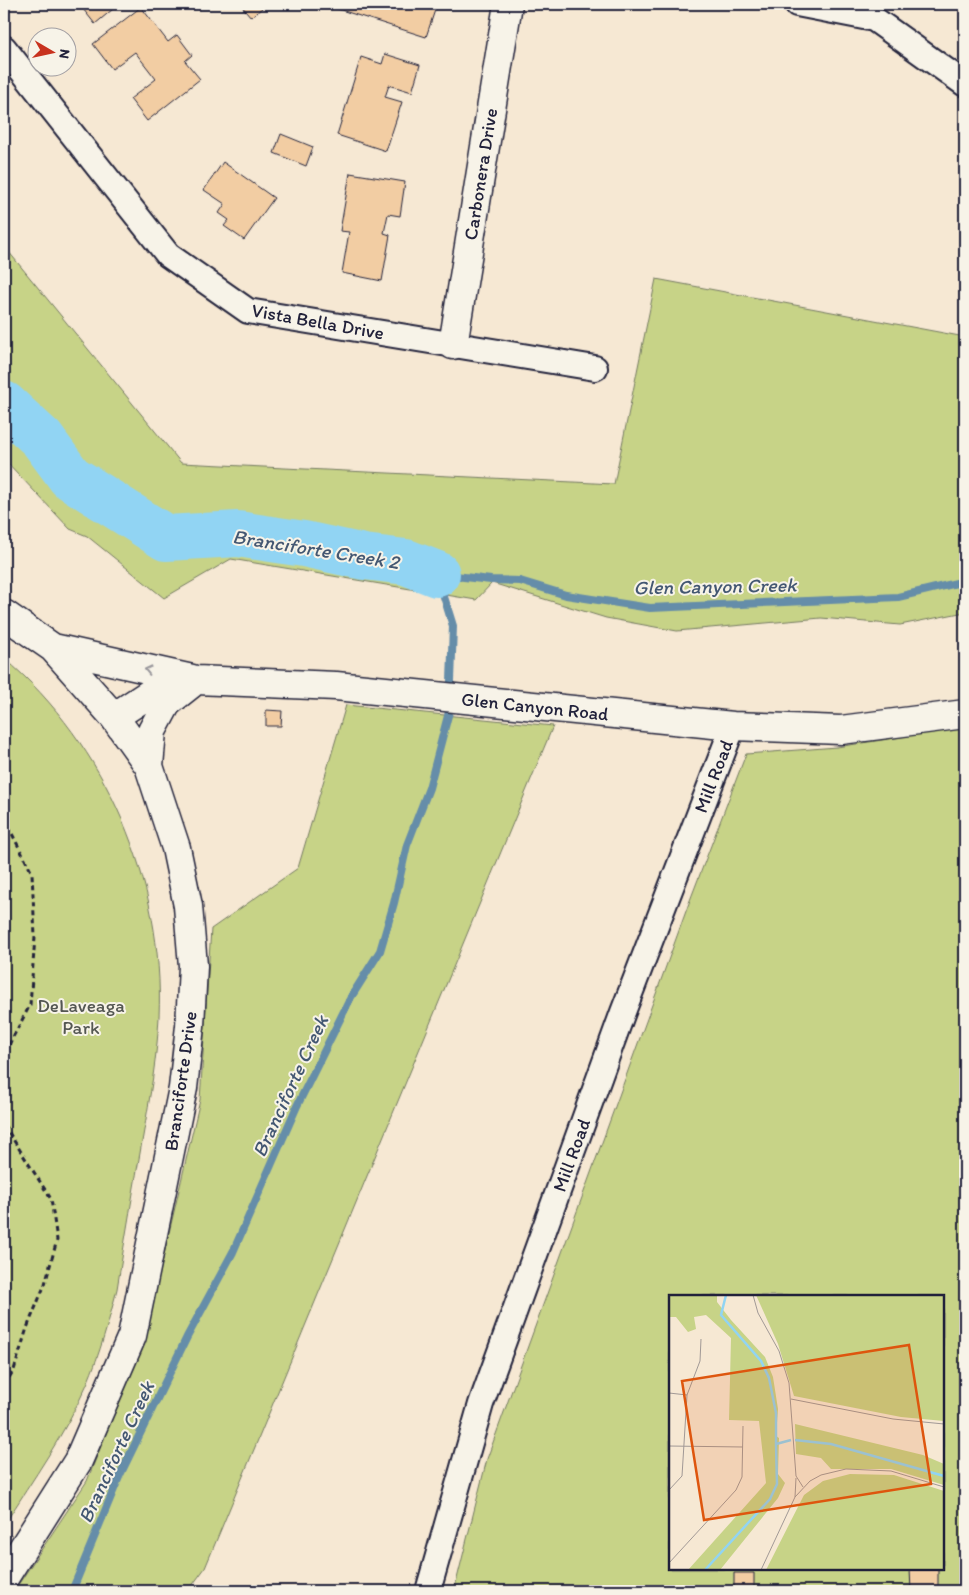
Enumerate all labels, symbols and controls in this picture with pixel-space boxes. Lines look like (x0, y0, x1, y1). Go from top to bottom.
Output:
north arrow (28, 28, 78, 78)
text: N (55, 48, 73, 60)
street label: Carbonera Drive (459, 106, 502, 242)
street label: Vista Bella Drive (250, 299, 386, 344)
water label: Branciforte Creek 2 (231, 524, 402, 574)
water label: Glen Canyon Creek (633, 573, 798, 599)
one-way arrow (144, 665, 153, 676)
street label: Glen Canyon Road (460, 687, 610, 726)
street label: Mill Road (689, 736, 738, 816)
park label: DeLaveaga Park (37, 994, 125, 1039)
street label: Branciforte Drive (159, 1010, 202, 1153)
water label: Branciforte Creek (247, 1010, 334, 1161)
street label: Mill Road (548, 1115, 596, 1195)
inset map (669, 1295, 944, 1570)
water label: Branciforte Creek (73, 1376, 160, 1527)

